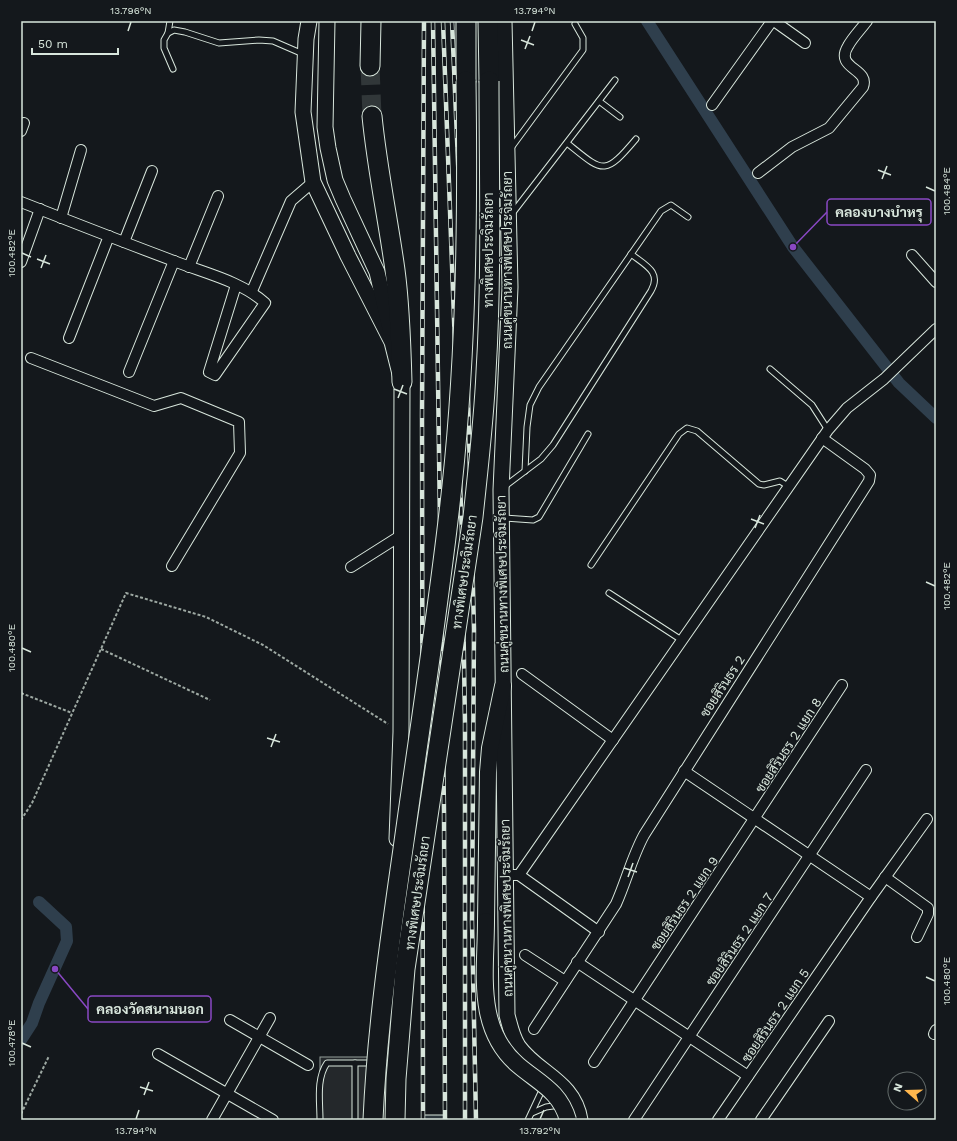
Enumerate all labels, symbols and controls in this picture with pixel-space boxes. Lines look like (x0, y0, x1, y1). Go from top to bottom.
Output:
text: 13.796°N (110, 5, 152, 16)
text: 13.794°N (514, 5, 556, 16)
scale bar (32, 30, 118, 56)
text: 50 m (38, 37, 68, 51)
text: 100.484°E (941, 167, 952, 215)
street label: ถนนคู่ขนานทางพิเศษประจิมรัถยา (499, 171, 517, 349)
street label: ทางพิเศษประจิมรัถยา (480, 192, 496, 308)
callout: คลองบางบำหรุ (827, 199, 931, 225)
text: คลองบางบำหรุ (835, 204, 923, 223)
text: 100.482°E (6, 229, 17, 277)
street label: ถนนคู่ขนานทางพิเศษประจิมรัถยา (492, 495, 514, 673)
street label: ทางพิเศษประจิมรัถยา (448, 514, 480, 630)
text: 100.482°E (941, 562, 952, 610)
text: 100.480°E (6, 624, 17, 672)
street label: ซอยสิรินธร 2 (696, 652, 748, 720)
street label: ซอยสิรินธร 2 แยก 8 (751, 695, 825, 795)
street label: ถนนคู่ขนานทางพิเศษประจิมรัถยา (496, 819, 518, 997)
street label: ทางพิเศษประจิมรัถยา (401, 835, 433, 951)
street label: ซอยสิรินธร 2 แยก 9 (647, 853, 721, 953)
street label: ซอยสิรินธร 2 แยก 7 (702, 889, 776, 989)
text: 100.480°E (941, 957, 952, 1005)
street label: ซอยสิรินธร 2 แยก 5 (738, 965, 812, 1065)
callout: คลองวัดสนามนอก (88, 996, 211, 1022)
text: คลองวัดสนามนอก (96, 1001, 204, 1017)
text: 100.478°E (6, 1020, 17, 1066)
north arrow (887, 1071, 927, 1111)
text: N (891, 1082, 906, 1094)
text: 13.794°N (115, 1125, 157, 1136)
text: 13.792°N (519, 1125, 561, 1136)

